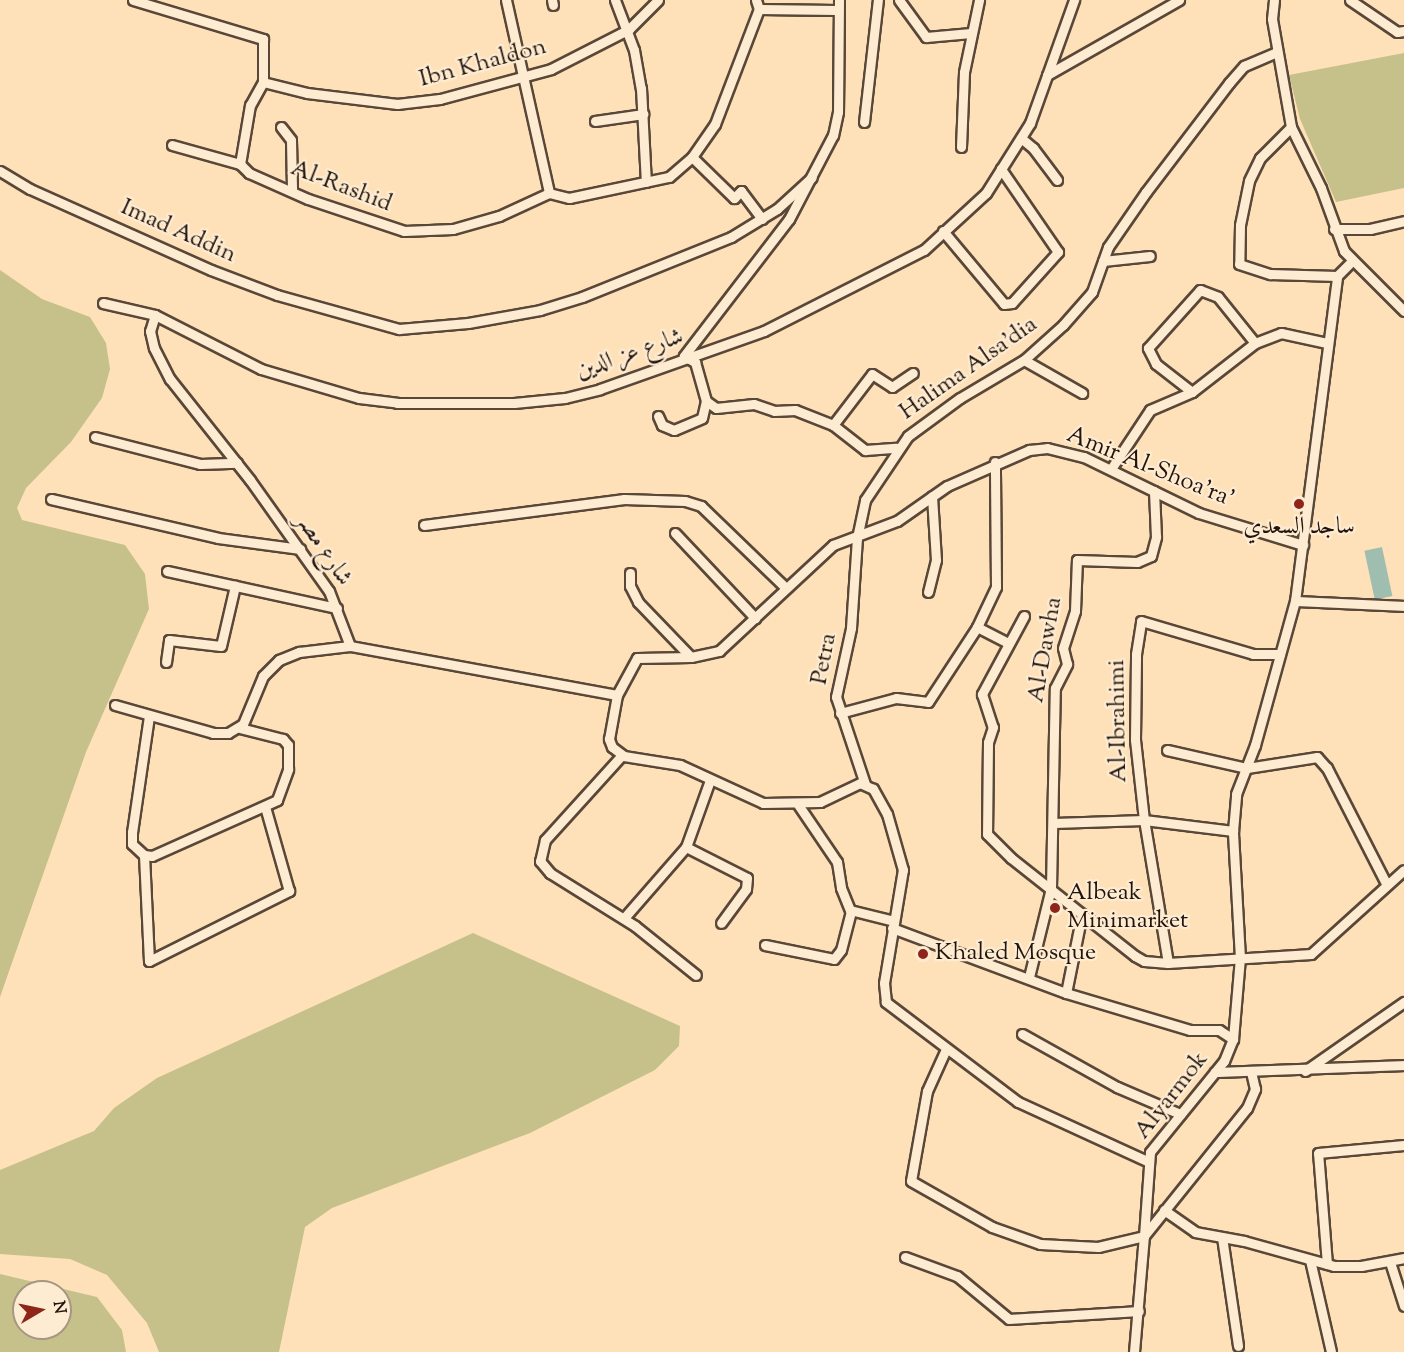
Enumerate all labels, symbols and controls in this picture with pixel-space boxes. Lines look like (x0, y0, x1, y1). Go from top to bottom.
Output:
street label: Ibn Khaldon (416, 33, 550, 95)
street label: Al-Rashid (286, 155, 396, 219)
street label: Imad Addin (116, 194, 240, 270)
street label: Halima Alsa'dia (895, 311, 1043, 427)
street label: شارع عز الدين (572, 323, 688, 387)
street label: Amir Al-Shoa'ra' (1062, 421, 1238, 515)
marker: ساجد السعدي (1292, 497, 1306, 511)
street label: شارع مصر (288, 508, 358, 592)
place label: ساجد السعدي (1243, 514, 1355, 542)
street label: Al-Dawha (1023, 595, 1069, 705)
street label: Petra (806, 631, 844, 687)
street label: Al-Ibrahimi (1104, 659, 1134, 783)
place label: Albeak Minimarket (1067, 880, 1188, 936)
marker: Albeak Minimarket (1048, 901, 1062, 915)
place label: Khaled Mosque (935, 940, 1096, 968)
marker: Khaled Mosque (916, 947, 930, 961)
street label: Alyarmok (1129, 1046, 1215, 1146)
north arrow (12, 1280, 72, 1340)
text: N (46, 1299, 71, 1316)

